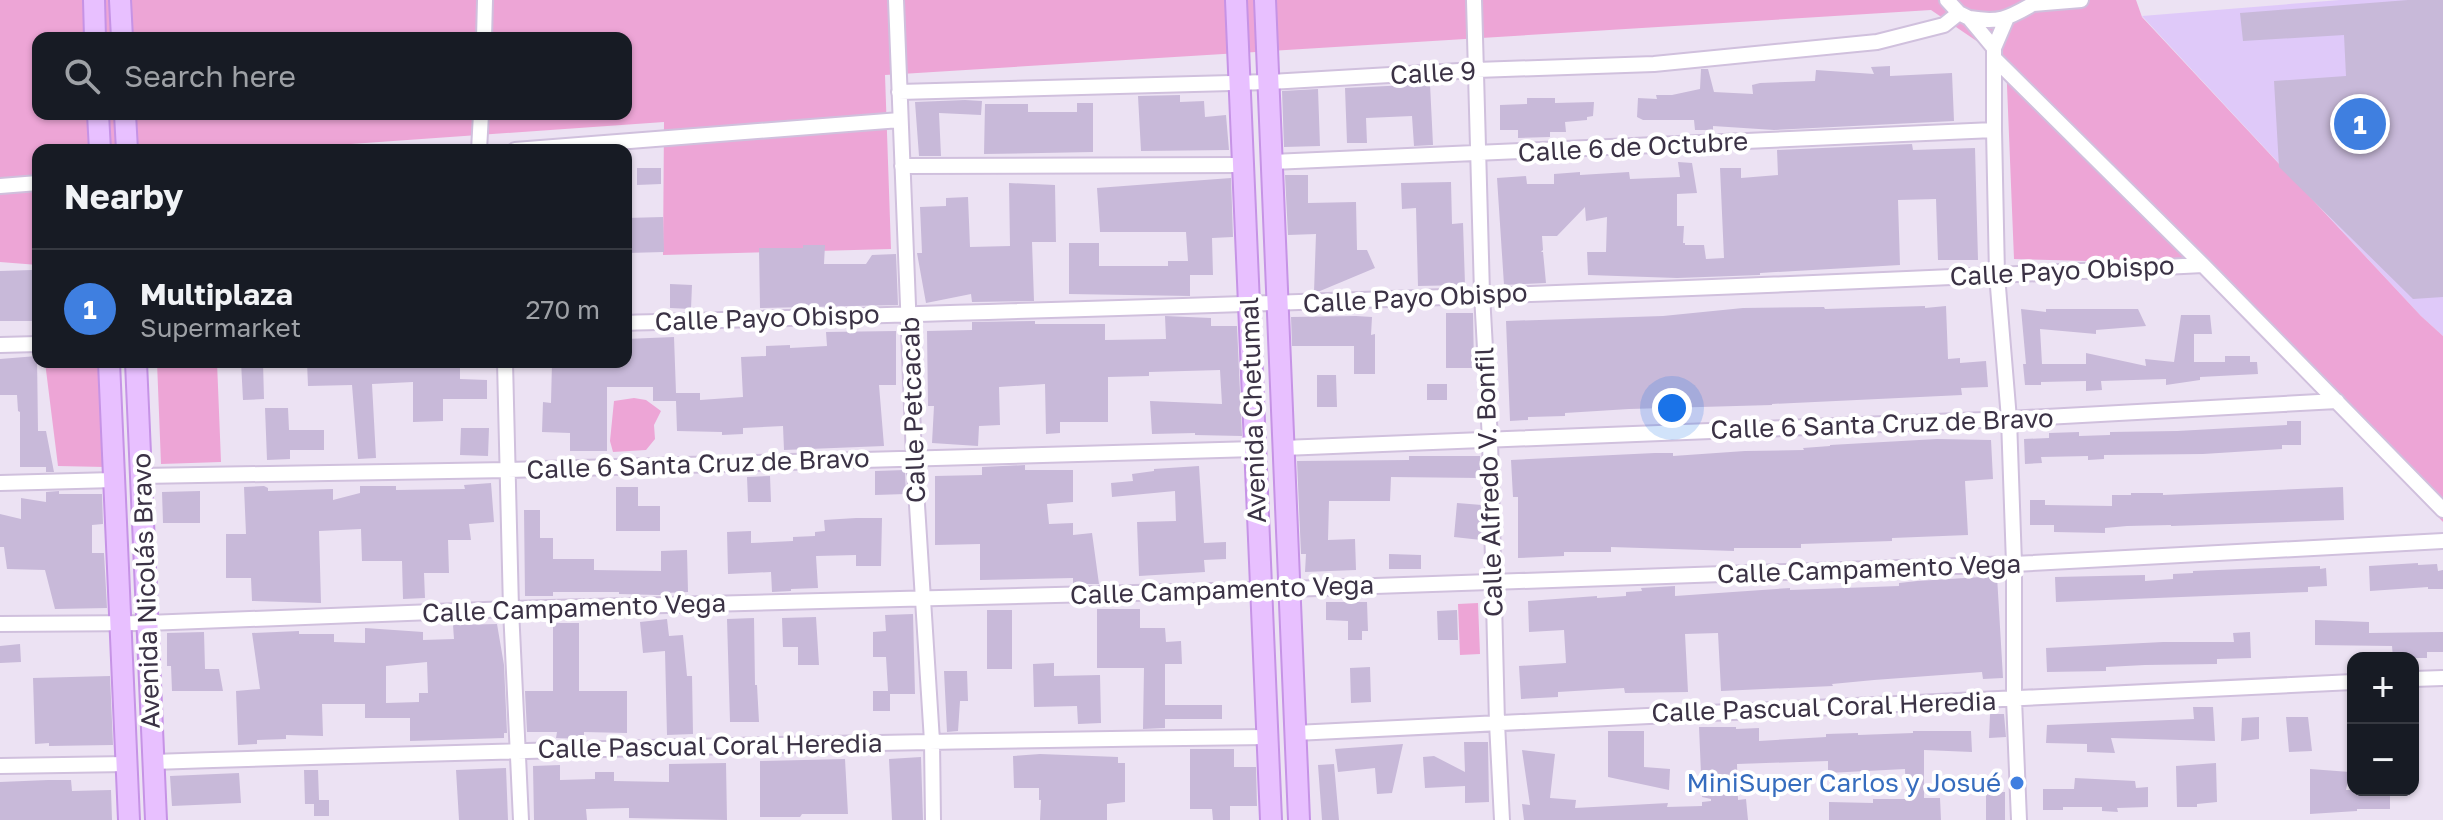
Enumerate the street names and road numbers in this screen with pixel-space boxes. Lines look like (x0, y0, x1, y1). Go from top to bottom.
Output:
street label: Calle 9 (1389, 55, 1477, 90)
street label: Calle 6 de Octubre (1517, 125, 1749, 168)
street label: Calle Payo Obispo (1949, 249, 2175, 292)
street label: Calle Payo Obispo (1302, 276, 1528, 319)
street label: Avenida Chetumal (1233, 297, 1272, 524)
street label: Calle Payo Obispo (654, 298, 880, 337)
street label: Calle Petcacab (894, 316, 931, 504)
street label: Calle Alfredo V. Bonfil (1468, 346, 1509, 618)
street label: Calle 6 Santa Cruz de Bravo (1710, 402, 2054, 445)
street label: Calle 6 Santa Cruz de Bravo (526, 442, 870, 485)
street label: Avenida Nicolás Bravo (125, 453, 166, 729)
street label: Calle Campamento Vega (1716, 548, 2022, 589)
street label: Calle Campamento Vega (1069, 569, 1375, 610)
street label: Calle Campamento Vega (421, 587, 727, 628)
street label: Calle Pascual Coral Heredia (1651, 685, 1997, 728)
street label: Calle Pascual Coral Heredia (537, 727, 883, 764)

